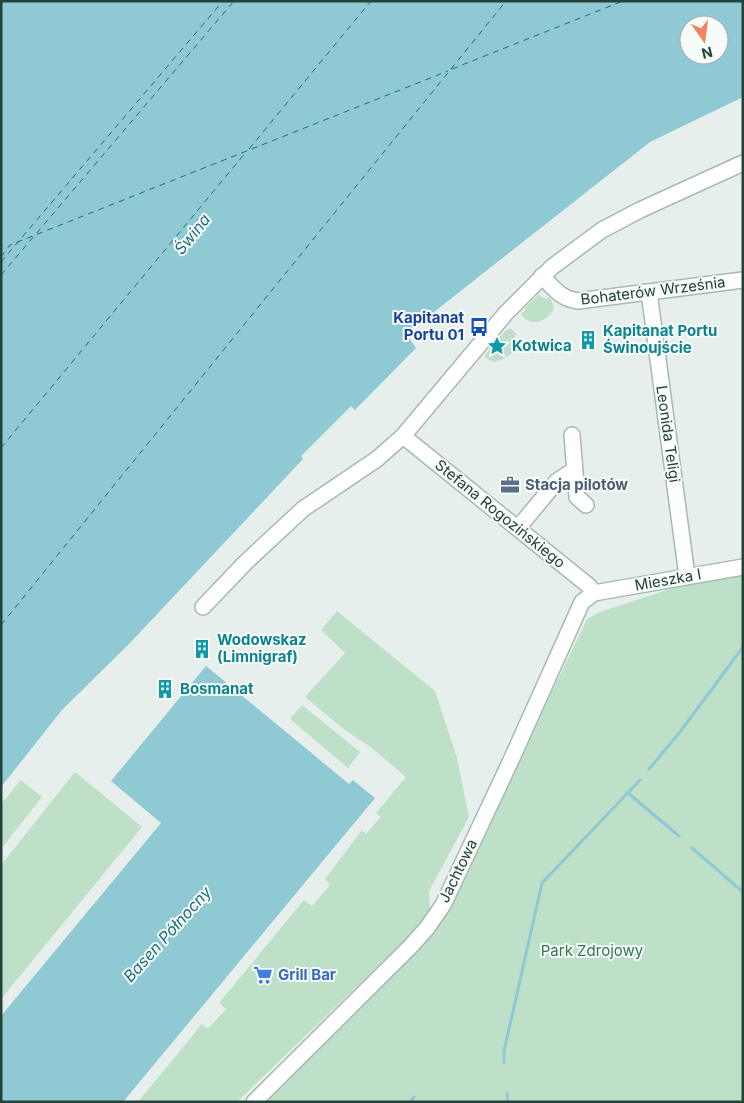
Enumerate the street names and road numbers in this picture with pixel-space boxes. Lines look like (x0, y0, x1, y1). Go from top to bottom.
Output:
street label: Bohaterów Września (579, 272, 726, 309)
street label: Leonida Teligi (652, 384, 685, 484)
street label: Stefana Rogozińskiego (431, 455, 569, 572)
street label: Mieszka I (633, 564, 703, 595)
street label: Jachtowa (434, 836, 481, 906)

